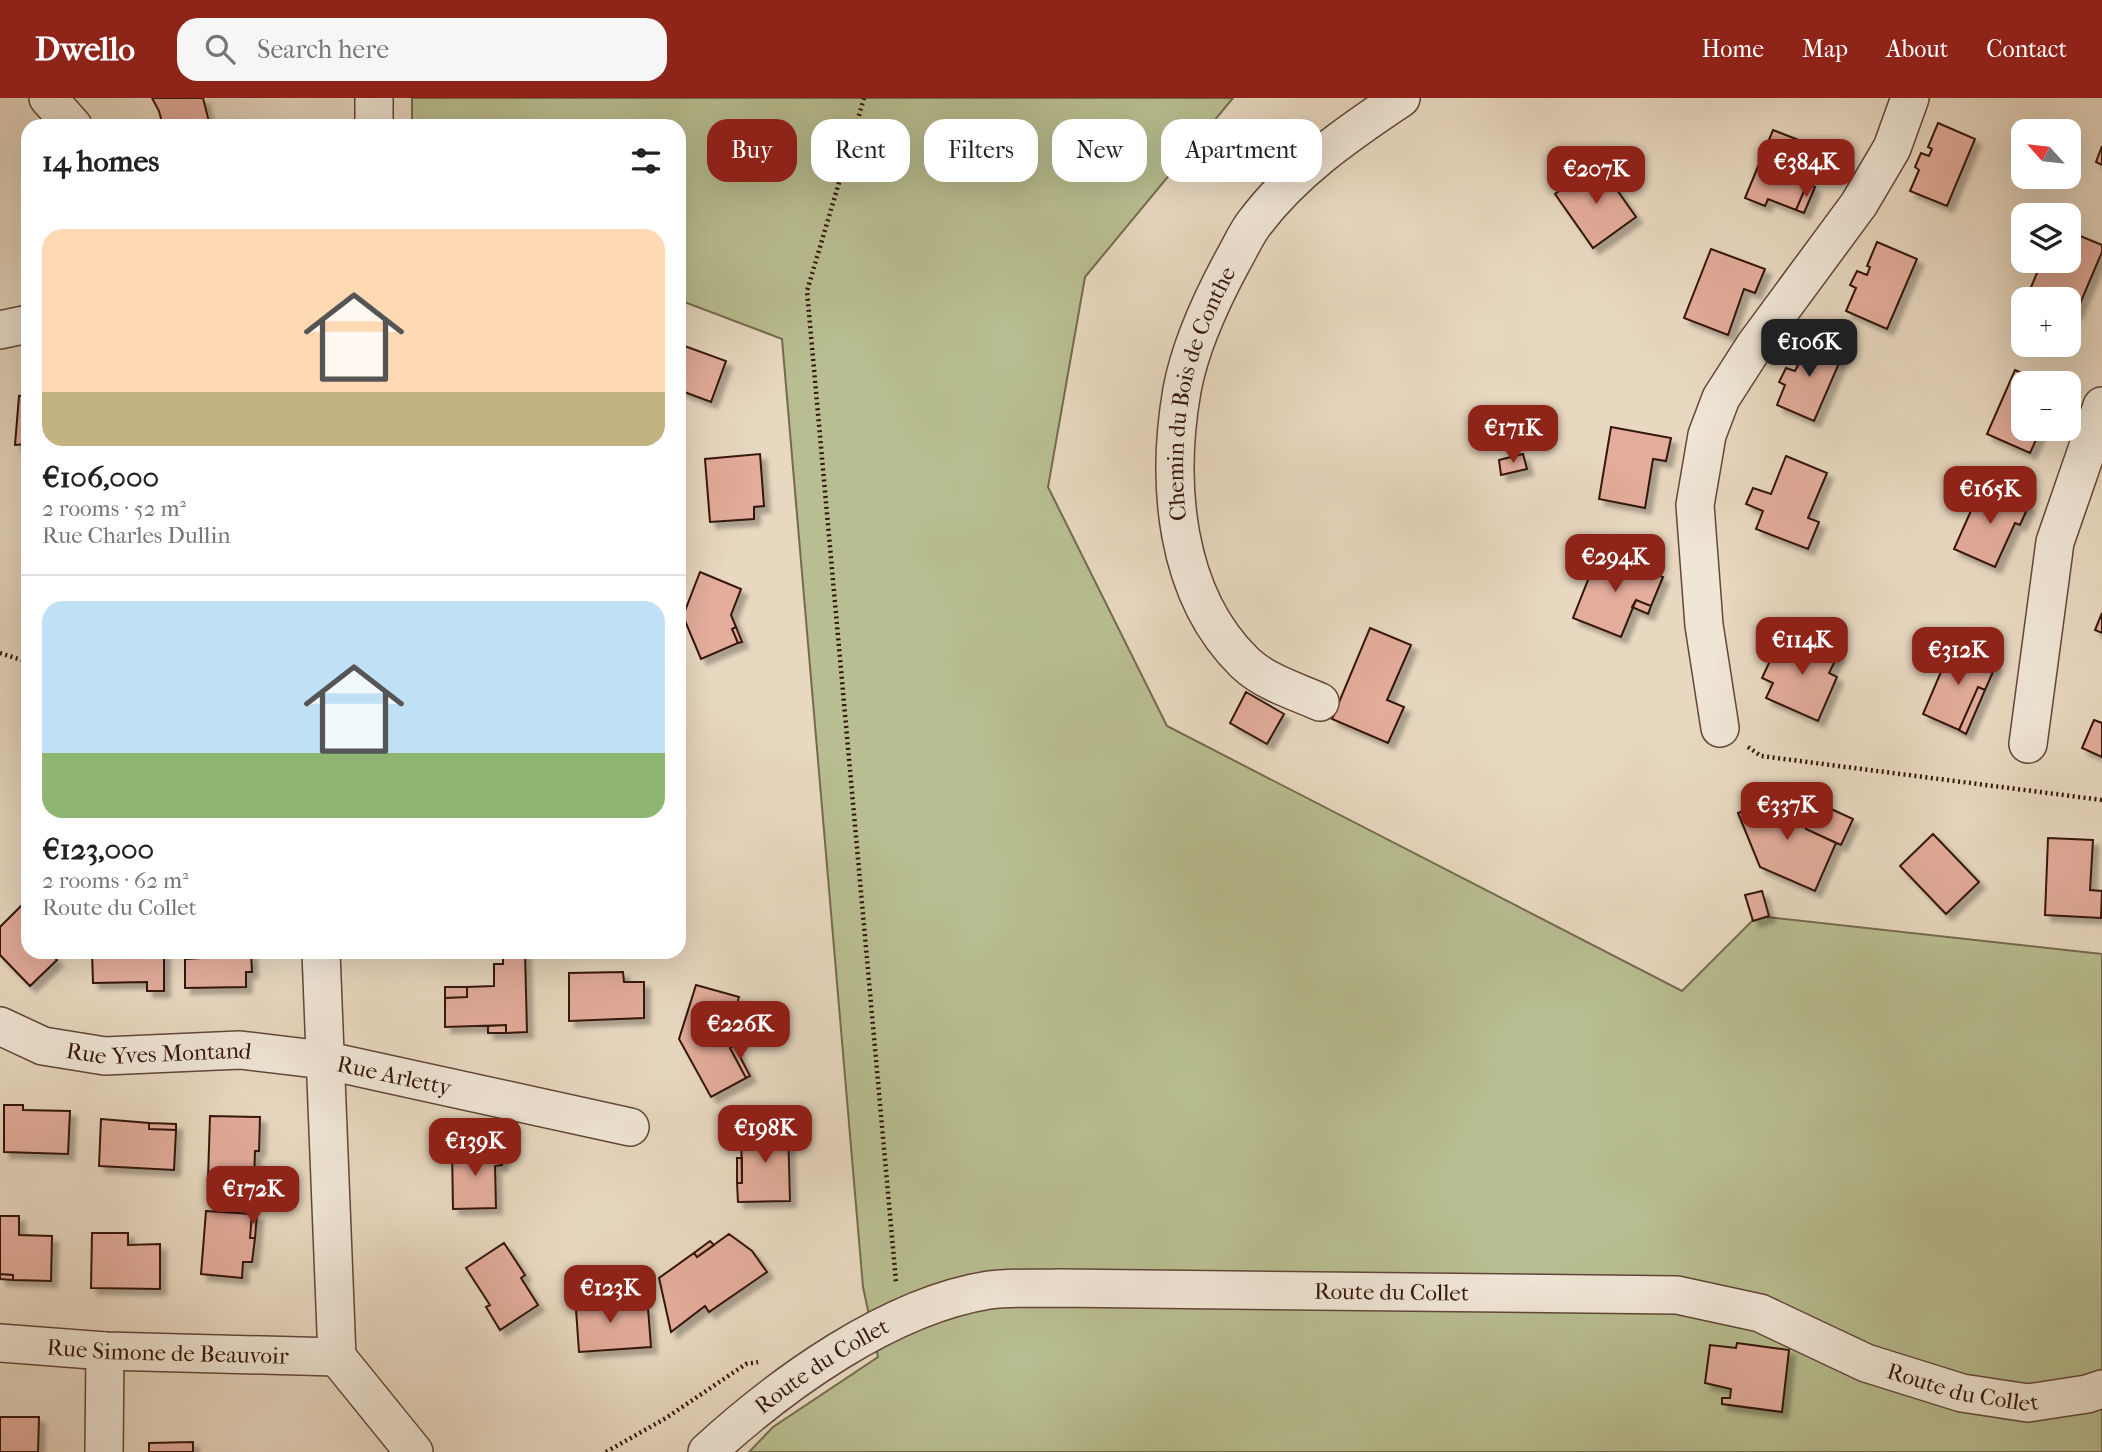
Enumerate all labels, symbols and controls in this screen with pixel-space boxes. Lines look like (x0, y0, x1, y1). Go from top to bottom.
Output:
search box (177, 18, 667, 81)
text: Dwello (35, 30, 135, 69)
icon: search (201, 30, 239, 68)
text: Search here (257, 34, 389, 65)
text: Home (1702, 35, 1764, 63)
text: Map (1802, 35, 1848, 63)
text: About (1886, 35, 1948, 63)
text: Contact (1986, 35, 2067, 63)
chip: Buy (707, 119, 797, 182)
chip: Rent (811, 119, 910, 182)
chip: Filters (924, 119, 1038, 182)
chip: New (1052, 119, 1147, 182)
chip: Apartment (1161, 119, 1322, 182)
north arrow (2011, 119, 2081, 189)
map controls (2011, 119, 2081, 441)
pin: €384K (1757, 140, 1855, 199)
icon: filters (627, 142, 665, 180)
text: 14 homes (42, 144, 159, 179)
pin: €207K (1547, 146, 1645, 206)
text: €384K (1774, 148, 1838, 175)
text: €207K (1563, 155, 1629, 182)
button: layers (2011, 203, 2081, 273)
street label: Chemin du Bois de Conthe (1161, 262, 1241, 523)
icon: home (291, 274, 417, 400)
button: + (2011, 287, 2081, 357)
pin: €106K (1760, 320, 1858, 379)
text: €106K (1777, 328, 1841, 355)
button: − (2011, 371, 2081, 441)
pin: €171K (1464, 406, 1562, 465)
text: €171K (1484, 414, 1542, 441)
text: €106,000 (42, 460, 159, 495)
pin: €165K (1941, 466, 2039, 526)
text: €165K (1960, 475, 2020, 502)
text: 2 rooms · 52 m² (42, 495, 186, 522)
text: Rue Charles Dullin (42, 522, 231, 549)
pin: €294K (1566, 534, 1664, 594)
text: €294K (1581, 543, 1649, 570)
pin: €114K (1753, 618, 1851, 677)
text: €114K (1772, 626, 1832, 653)
pin: €312K (1909, 628, 2007, 687)
text: €312K (1928, 636, 1988, 663)
icon: home (291, 646, 417, 772)
pin: €337K (1738, 782, 1836, 842)
text: €337K (1757, 791, 1817, 818)
text: €123,000 (42, 832, 154, 867)
text: 2 rooms · 62 m² (42, 867, 189, 894)
text: Route du Collet (42, 894, 197, 921)
pin: €226K (691, 1002, 789, 1061)
text: €226K (707, 1010, 773, 1037)
street label: Rue Yves Montand (64, 1036, 253, 1070)
street label: Rue Arletty (335, 1050, 455, 1101)
pin: €198K (716, 1105, 814, 1165)
text: €198K (734, 1114, 796, 1141)
pin: €139K (426, 1118, 524, 1178)
text: €139K (445, 1127, 505, 1154)
pin: €172K (204, 1166, 302, 1226)
text: €172K (222, 1175, 284, 1202)
pin: €123K (561, 1266, 659, 1325)
text: €123K (580, 1274, 640, 1301)
street label: Route du Collet (1314, 1277, 1469, 1306)
street label: Route du Collet (749, 1312, 893, 1419)
street label: Rue Simone de Beauvoir (46, 1333, 289, 1369)
street label: Route du Collet (1884, 1357, 2040, 1417)

